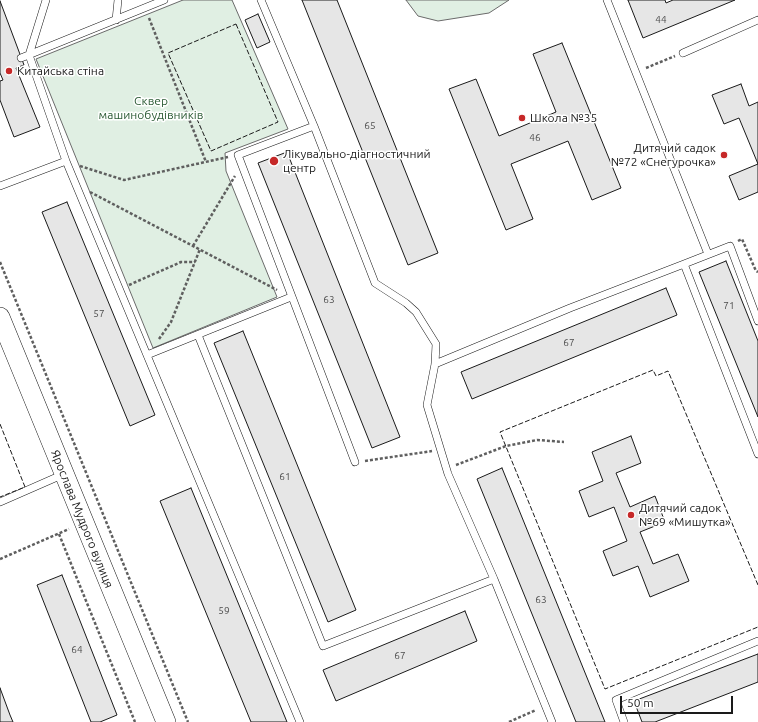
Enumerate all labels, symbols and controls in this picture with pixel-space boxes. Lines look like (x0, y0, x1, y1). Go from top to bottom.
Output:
house number: 44 (655, 14, 667, 26)
place label: Китайська стіна (17, 64, 104, 78)
marker: Китайська стіна (4, 66, 14, 76)
park label: Сквер машинобудівників (99, 94, 203, 122)
place label: Школа №35 (530, 111, 597, 125)
marker: Школа №35 (517, 113, 527, 123)
house number: 65 (364, 120, 376, 132)
house number: 46 (529, 132, 541, 144)
place label: Дитячий садок №72 «Снегурочка» (611, 141, 716, 169)
place label: Лікувально-діагностичний центр (283, 147, 431, 175)
marker: Дитячий садок №72 «Снегурочка» (719, 150, 729, 160)
marker: Лікувально-діагностичний центр (268, 155, 280, 167)
house number: 63 (323, 294, 335, 306)
house number: 71 (723, 300, 735, 312)
house number: 57 (93, 308, 105, 320)
house number: 67 (563, 337, 575, 349)
street label: Ярослава Мудрого вулиця (48, 448, 116, 590)
house number: 61 (279, 471, 291, 483)
place label: Дитячий садок №69 «Мишутка» (639, 501, 731, 529)
marker: Дитячий садок №69 «Мишутка» (626, 510, 636, 520)
house number: 63 (535, 594, 547, 606)
house number: 59 (218, 605, 230, 617)
house number: 64 (71, 644, 83, 656)
house number: 67 (394, 650, 406, 662)
scale bar (622, 688, 735, 714)
text: 50 m (627, 696, 654, 709)

